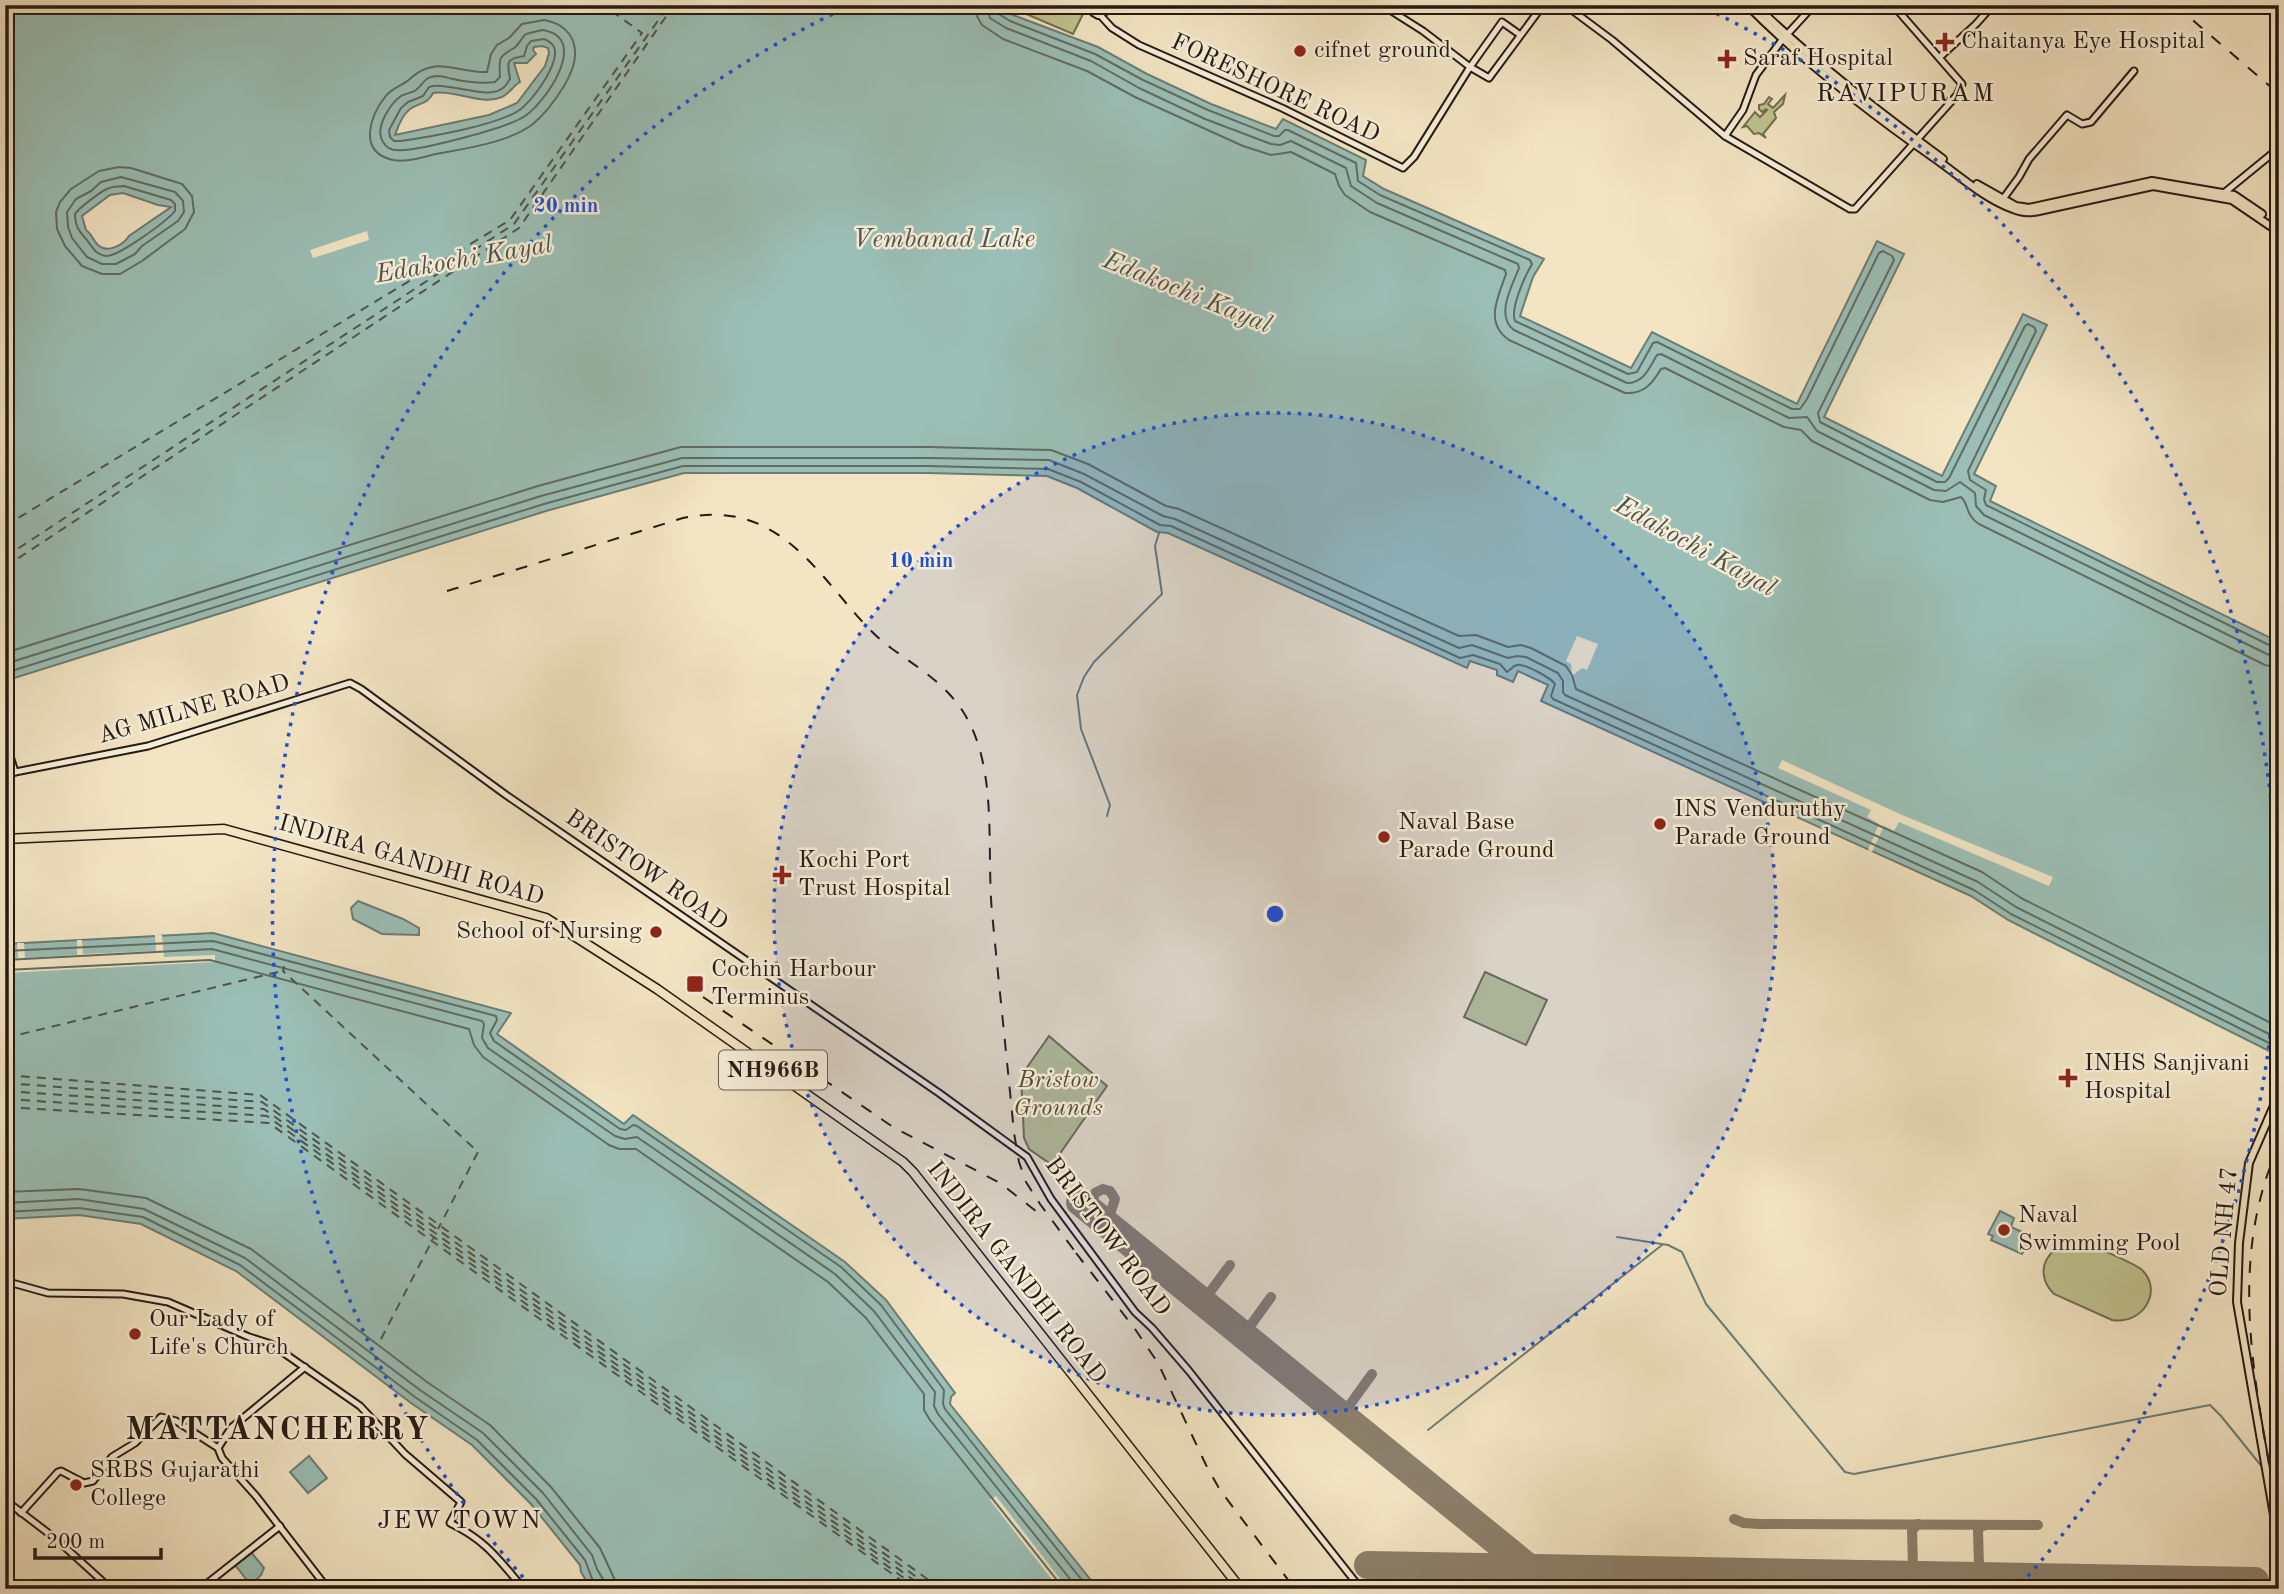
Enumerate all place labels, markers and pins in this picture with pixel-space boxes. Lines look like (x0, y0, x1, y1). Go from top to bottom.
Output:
place label: Chaitanya Eye Hospital (1961, 30, 2205, 54)
marker: Chaitanya Eye Hospital (1935, 32, 1955, 52)
place label: cifnet ground (1314, 39, 1451, 63)
marker: cifnet ground (1292, 43, 1308, 59)
place label: Saraf Hospital (1743, 47, 1893, 71)
marker: Saraf Hospital (1717, 49, 1737, 69)
place label: INS Venduruthy Parade Ground (1674, 798, 1846, 850)
place label: Naval Base Parade Ground (1398, 811, 1554, 863)
marker: INS Venduruthy Parade Ground (1652, 816, 1668, 832)
marker: Naval Base Parade Ground (1376, 829, 1392, 845)
place label: Kochi Port Trust Hospital (798, 849, 950, 901)
marker: Kochi Port Trust Hospital (772, 865, 792, 885)
centre of rings (1263, 902, 1287, 926)
place label: School of Nursing (456, 920, 642, 944)
marker: School of Nursing (648, 924, 664, 940)
place label: Cochin Harbour Terminus (711, 958, 876, 1010)
marker: Cochin Harbour Terminus (685, 974, 705, 994)
place label: INHS Sanjivani Hospital (2084, 1052, 2250, 1104)
marker: INHS Sanjivani Hospital (2058, 1068, 2078, 1088)
place label: Naval Swimming Pool (2018, 1204, 2181, 1256)
marker: Naval Swimming Pool (1996, 1222, 2012, 1238)
place label: Our Lady of Life's Church (149, 1308, 289, 1360)
marker: Our Lady of Life's Church (127, 1326, 143, 1342)
place label: SRBS Gujarathi College (90, 1459, 260, 1511)
marker: SRBS Gujarathi College (68, 1477, 84, 1493)

